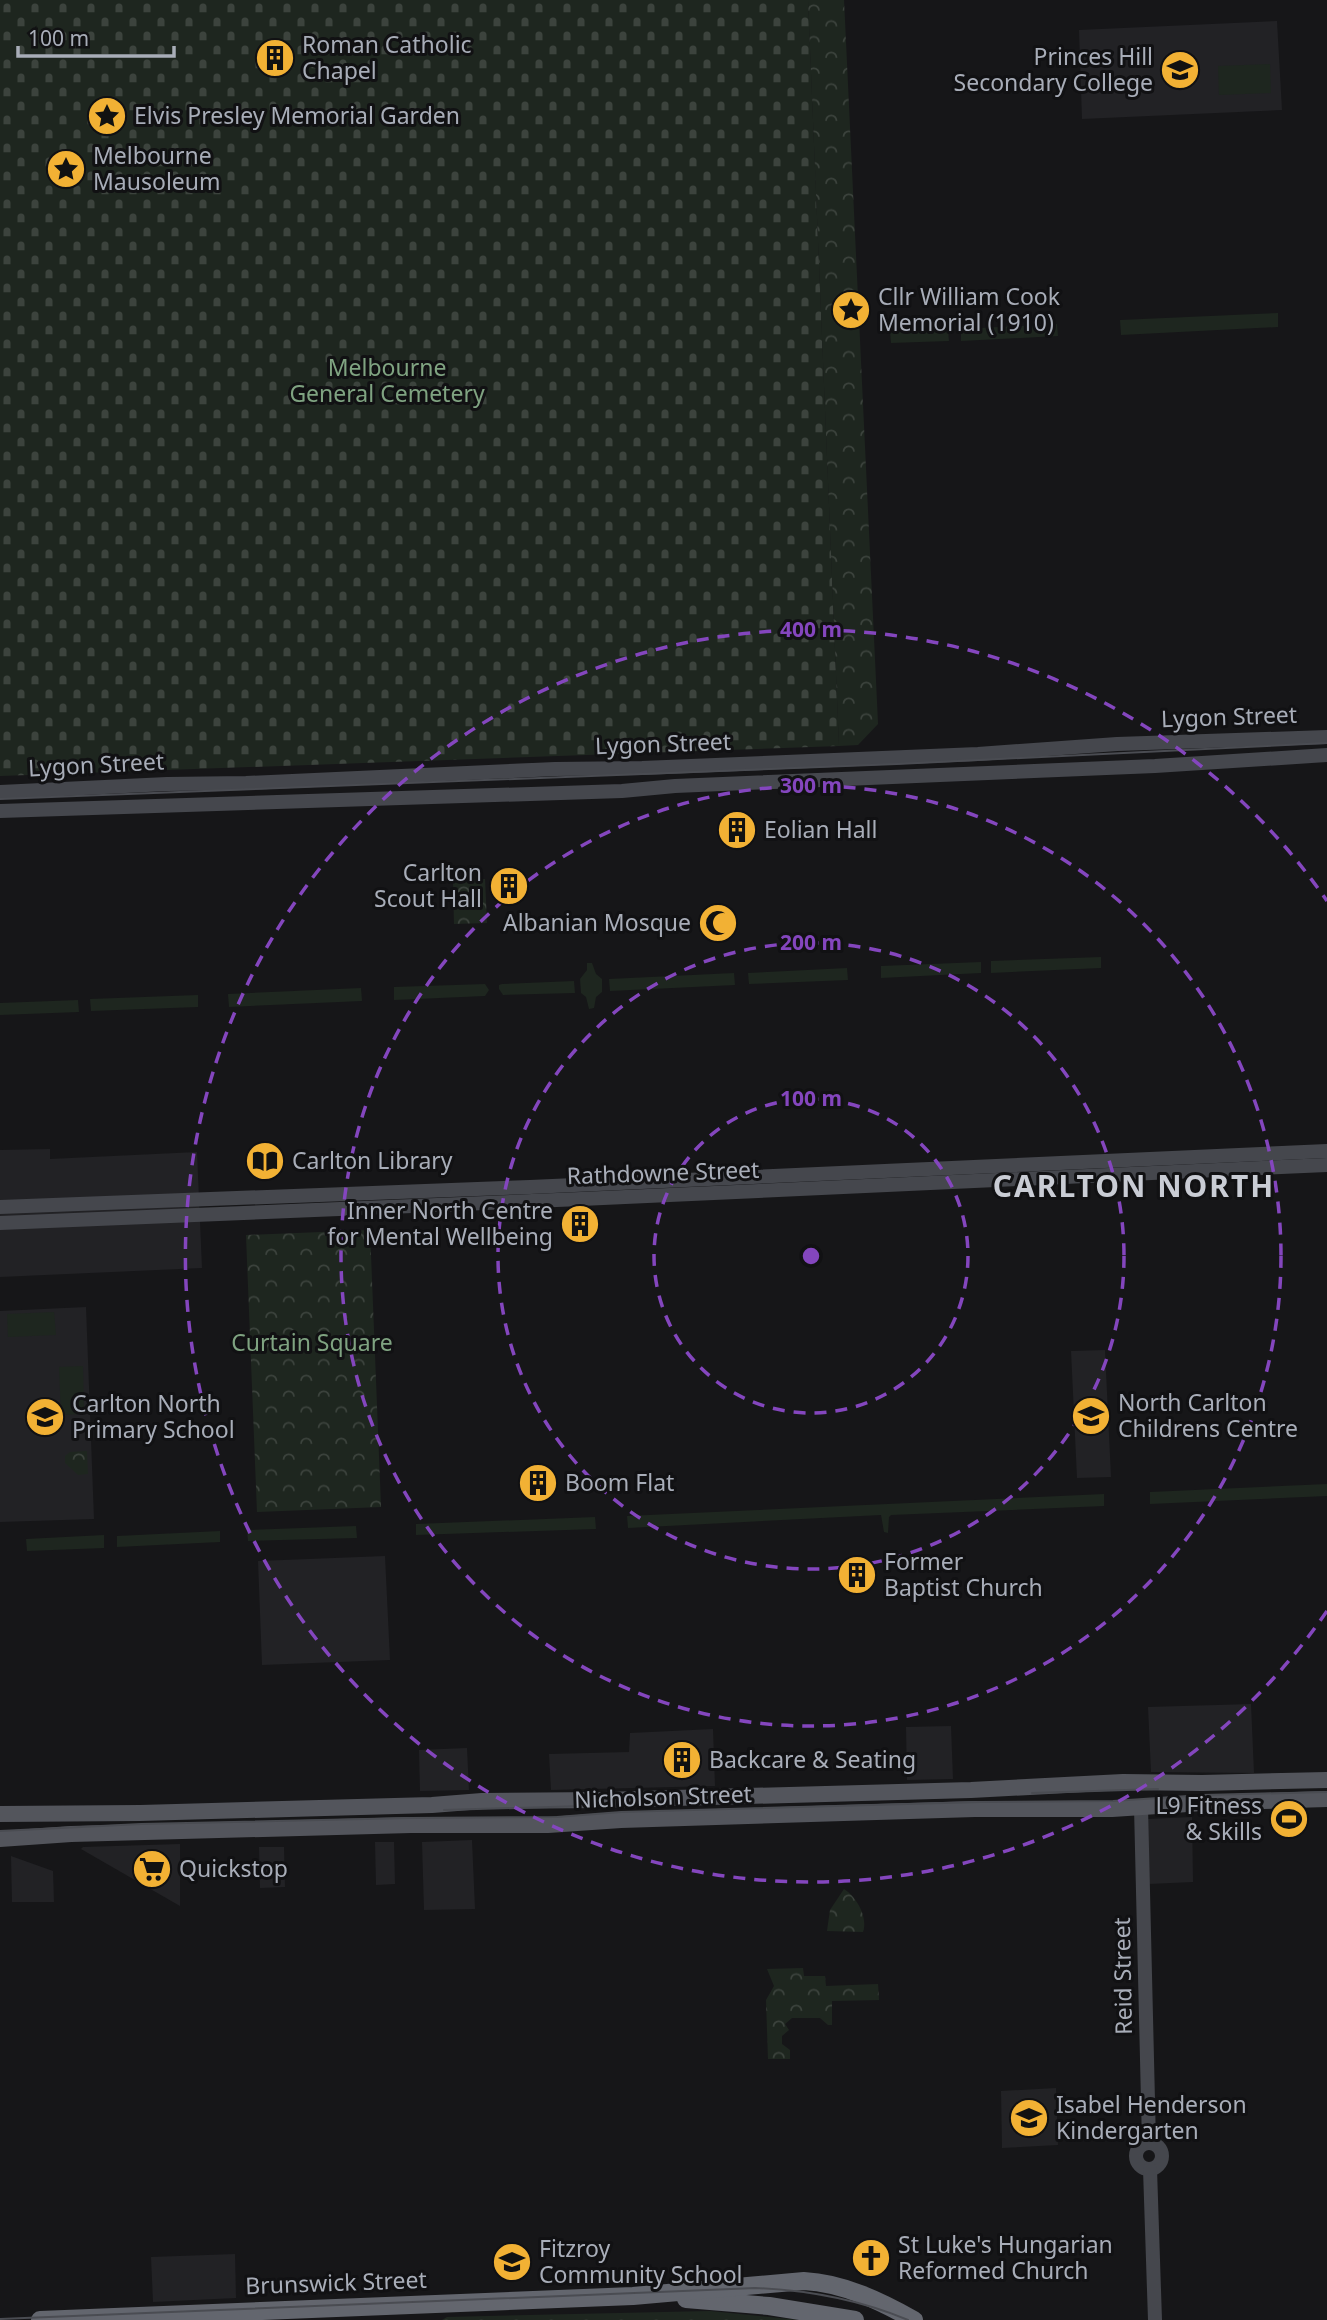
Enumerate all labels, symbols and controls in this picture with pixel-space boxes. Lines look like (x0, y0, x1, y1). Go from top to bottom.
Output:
scale bar (18, 14, 173, 58)
text: 100 m (28, 24, 89, 52)
place label: Roman Catholic Chapel (302, 28, 472, 86)
building icon: Roman Catholic Chapel (254, 37, 296, 79)
place label: Princes Hill Secondary College (954, 40, 1153, 98)
school or university icon: Princes Hill Secondary College (1159, 49, 1201, 91)
place icon: Elvis Presley Memorial Garden (86, 95, 128, 137)
place label: Elvis Presley Memorial Garden (134, 99, 460, 131)
place label: Melbourne Mausoleum (93, 139, 221, 197)
place icon: Melbourne Mausoleum (45, 148, 87, 190)
place label: Cllr William Cook Memorial (1910) (878, 280, 1061, 338)
place icon: Cllr William Cook Memorial (1910) (830, 289, 872, 331)
park label: Melbourne General Cemetery (289, 351, 485, 409)
text: 400 m (780, 615, 842, 643)
street label: Lygon Street (1160, 698, 1298, 734)
street label: Lygon Street (594, 725, 732, 761)
street label: Lygon Street (27, 744, 165, 784)
text: 300 m (780, 771, 842, 799)
building icon: Eolian Hall (716, 809, 758, 851)
place label: Eolian Hall (764, 813, 877, 845)
place label: Carlton Scout Hall (374, 856, 482, 914)
building icon: Carlton Scout Hall (488, 865, 530, 907)
mosque icon: Albanian Mosque (697, 902, 739, 944)
place label: Albanian Mosque (503, 906, 691, 938)
text: 200 m (780, 928, 842, 956)
text: 100 m (780, 1084, 842, 1112)
library icon: Carlton Library (244, 1140, 286, 1182)
place label: Carlton Library (292, 1144, 453, 1176)
street label: Rathdowne Street (566, 1153, 760, 1191)
district label: CARLTON NORTH (993, 1165, 1275, 1206)
place label: Inner North Centre for Mental Wellbeing (327, 1194, 553, 1252)
building icon: Inner North Centre for Mental Wellbeing (559, 1203, 601, 1245)
centre of rings (799, 1244, 823, 1268)
park label: Curtain Square (231, 1326, 393, 1358)
place label: North Carlton Childrens Centre (1118, 1386, 1298, 1444)
place label: Carlton North Primary School (72, 1387, 235, 1445)
school or university icon: North Carlton Childrens Centre (1070, 1395, 1112, 1437)
school or university icon: Carlton North Primary School (24, 1396, 66, 1438)
building icon: Boom Flat (517, 1462, 559, 1504)
place label: Boom Flat (565, 1466, 674, 1498)
place label: Former Baptist Church (884, 1545, 1043, 1603)
building icon: Former Baptist Church (836, 1554, 878, 1596)
building icon: Backcare & Seating (661, 1739, 703, 1781)
place label: Backcare & Seating (709, 1743, 916, 1775)
street label: Nicholson Street (574, 1777, 752, 1815)
place label: L9 Fitness & Skills (1155, 1789, 1262, 1847)
sports icon: L9 Fitness & Skills (1268, 1798, 1310, 1840)
supermarket icon: Quickstop (131, 1848, 173, 1890)
place label: Quickstop (179, 1852, 288, 1884)
street label: Reid Street (1105, 1917, 1139, 2035)
place label: Isabel Henderson Kindergarten (1056, 2088, 1247, 2146)
school or university icon: Isabel Henderson Kindergarten (1008, 2097, 1050, 2139)
place label: St Luke's Hungarian Reformed Church (898, 2228, 1113, 2286)
place label: Fitzroy Community School (539, 2232, 742, 2290)
church icon: St Luke's Hungarian Reformed Church (850, 2237, 892, 2279)
school or university icon: Fitzroy Community School (491, 2241, 533, 2283)
street label: Brunswick Street (245, 2263, 427, 2301)

